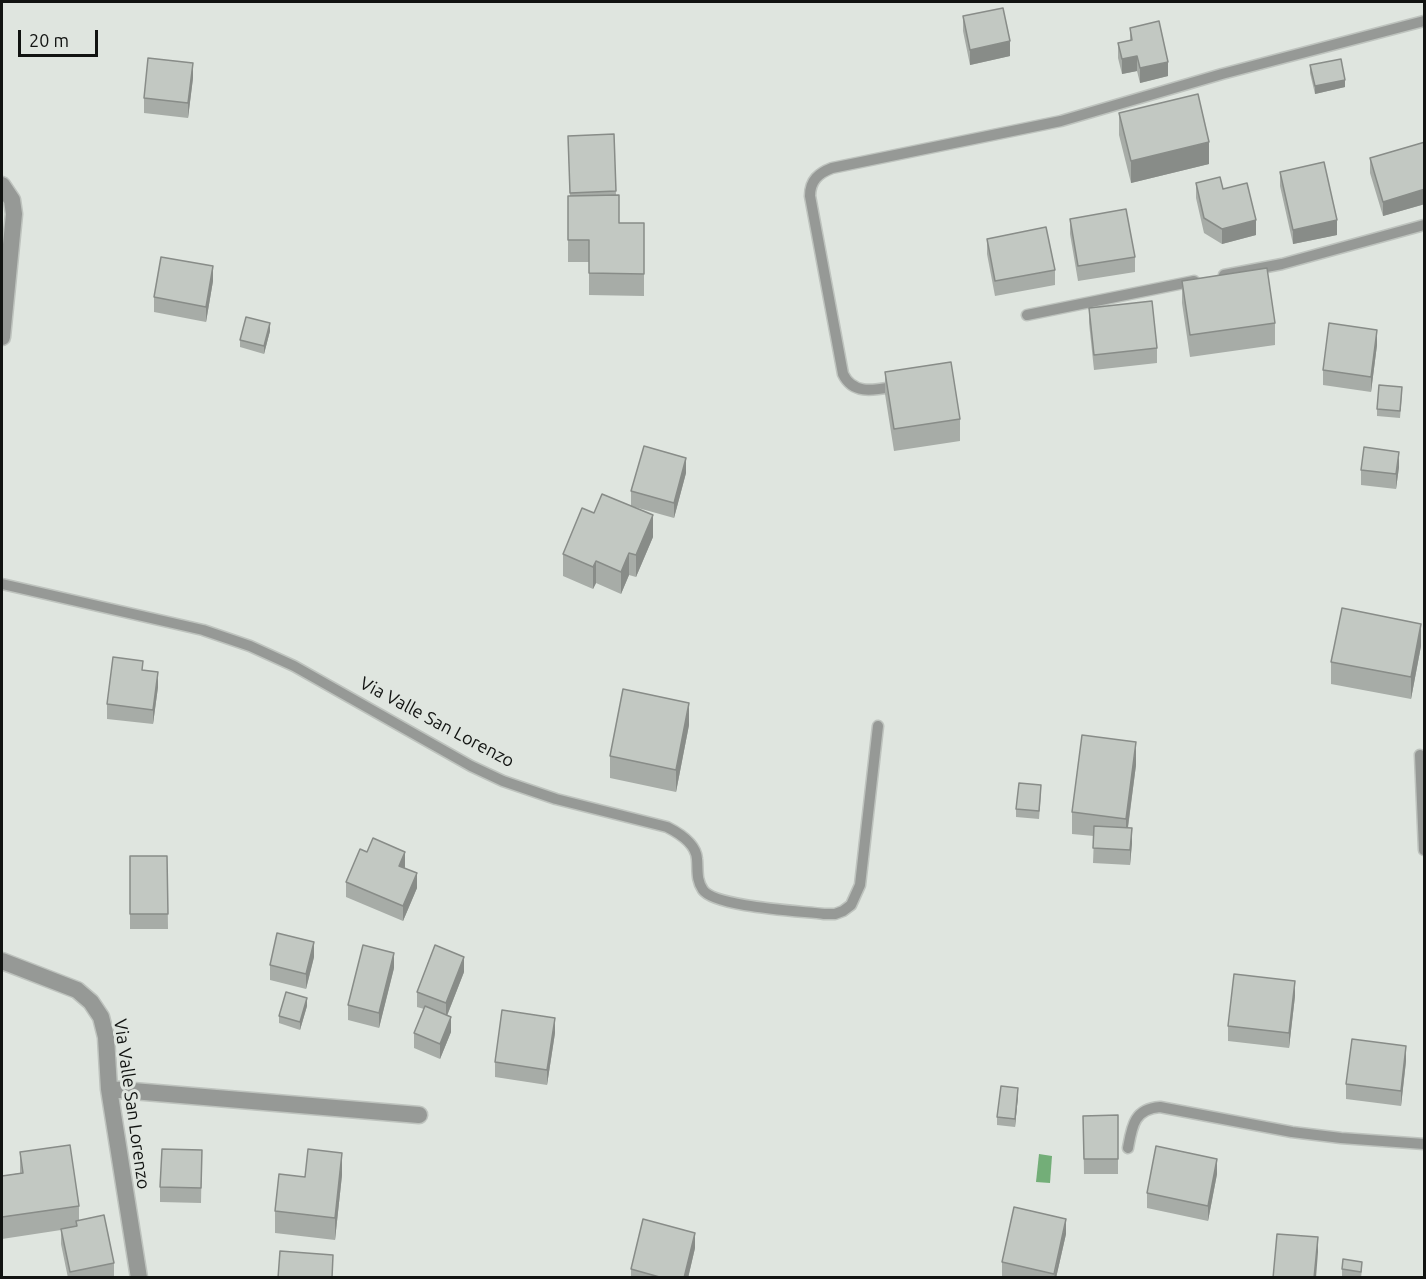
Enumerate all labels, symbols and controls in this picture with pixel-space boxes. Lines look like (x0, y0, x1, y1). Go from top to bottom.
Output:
scale bar (21, 18, 100, 56)
text: 20 m (29, 30, 69, 50)
street label: Via Valle San Lorenzo (356, 672, 518, 772)
street label: Via Valle San Lorenzo (109, 1017, 155, 1191)

